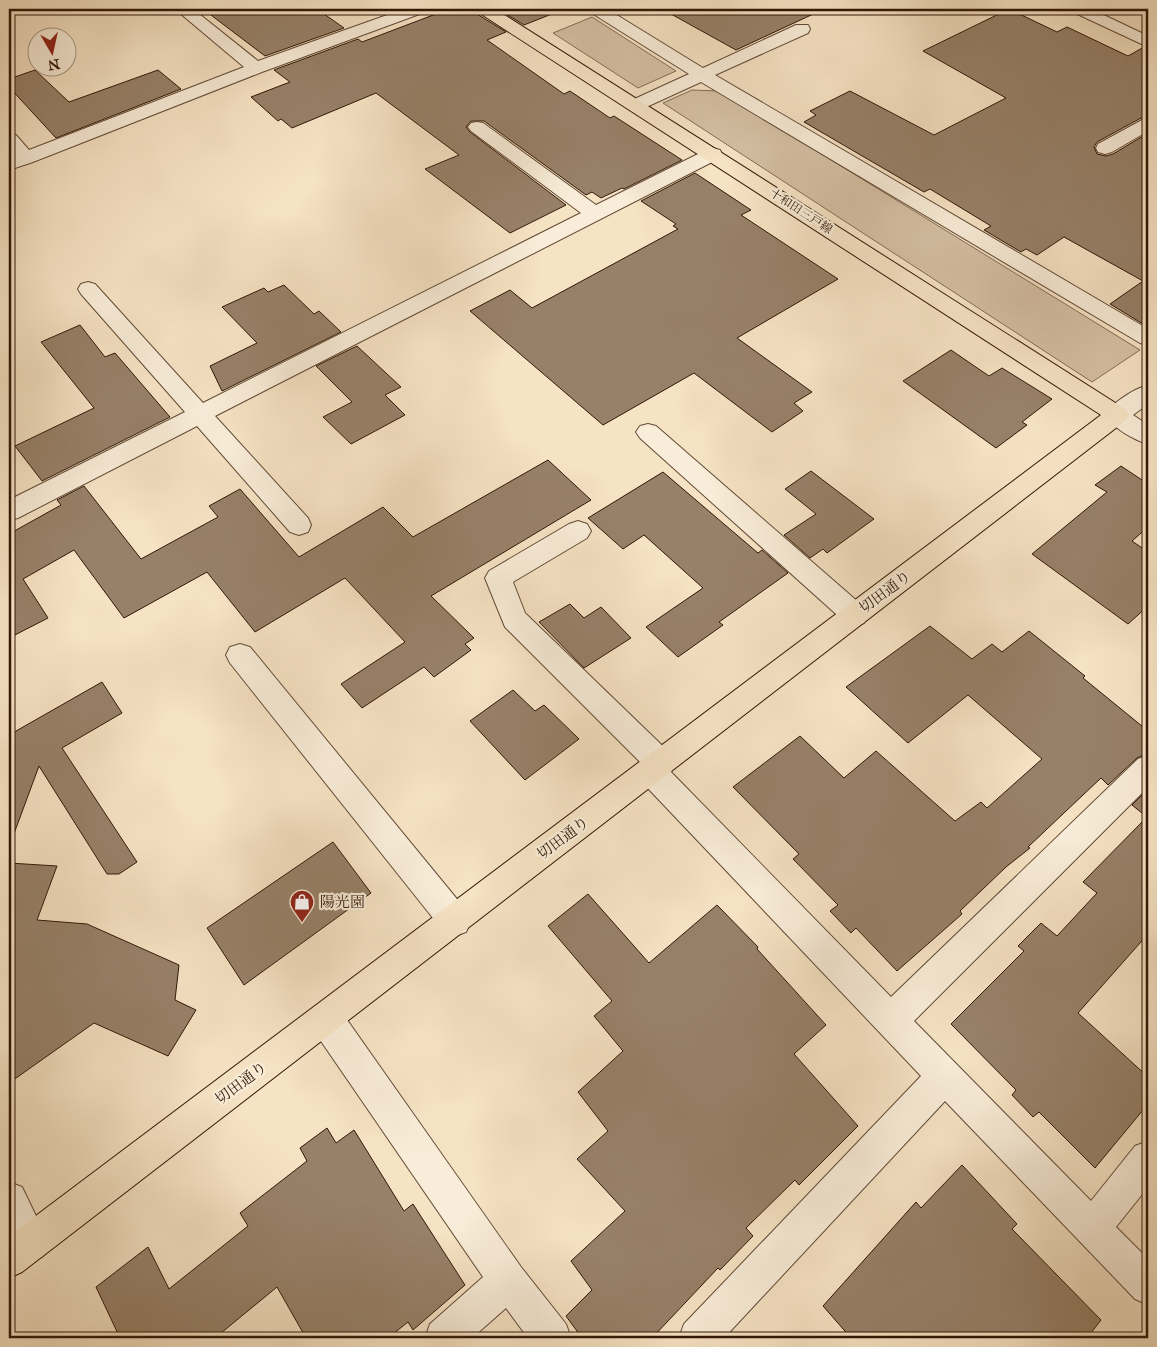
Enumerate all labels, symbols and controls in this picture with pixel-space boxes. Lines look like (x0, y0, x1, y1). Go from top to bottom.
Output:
north arrow (28, 28, 78, 78)
text: N (47, 55, 61, 74)
street label: 十和田三戸線 (767, 186, 835, 236)
street label: 切田通り (856, 567, 914, 617)
street label: 切田通り (534, 813, 592, 863)
shop icon: 陽光園 (289, 889, 315, 923)
place label: 陽光園 (320, 893, 365, 911)
street label: 切田通り (212, 1058, 270, 1108)

